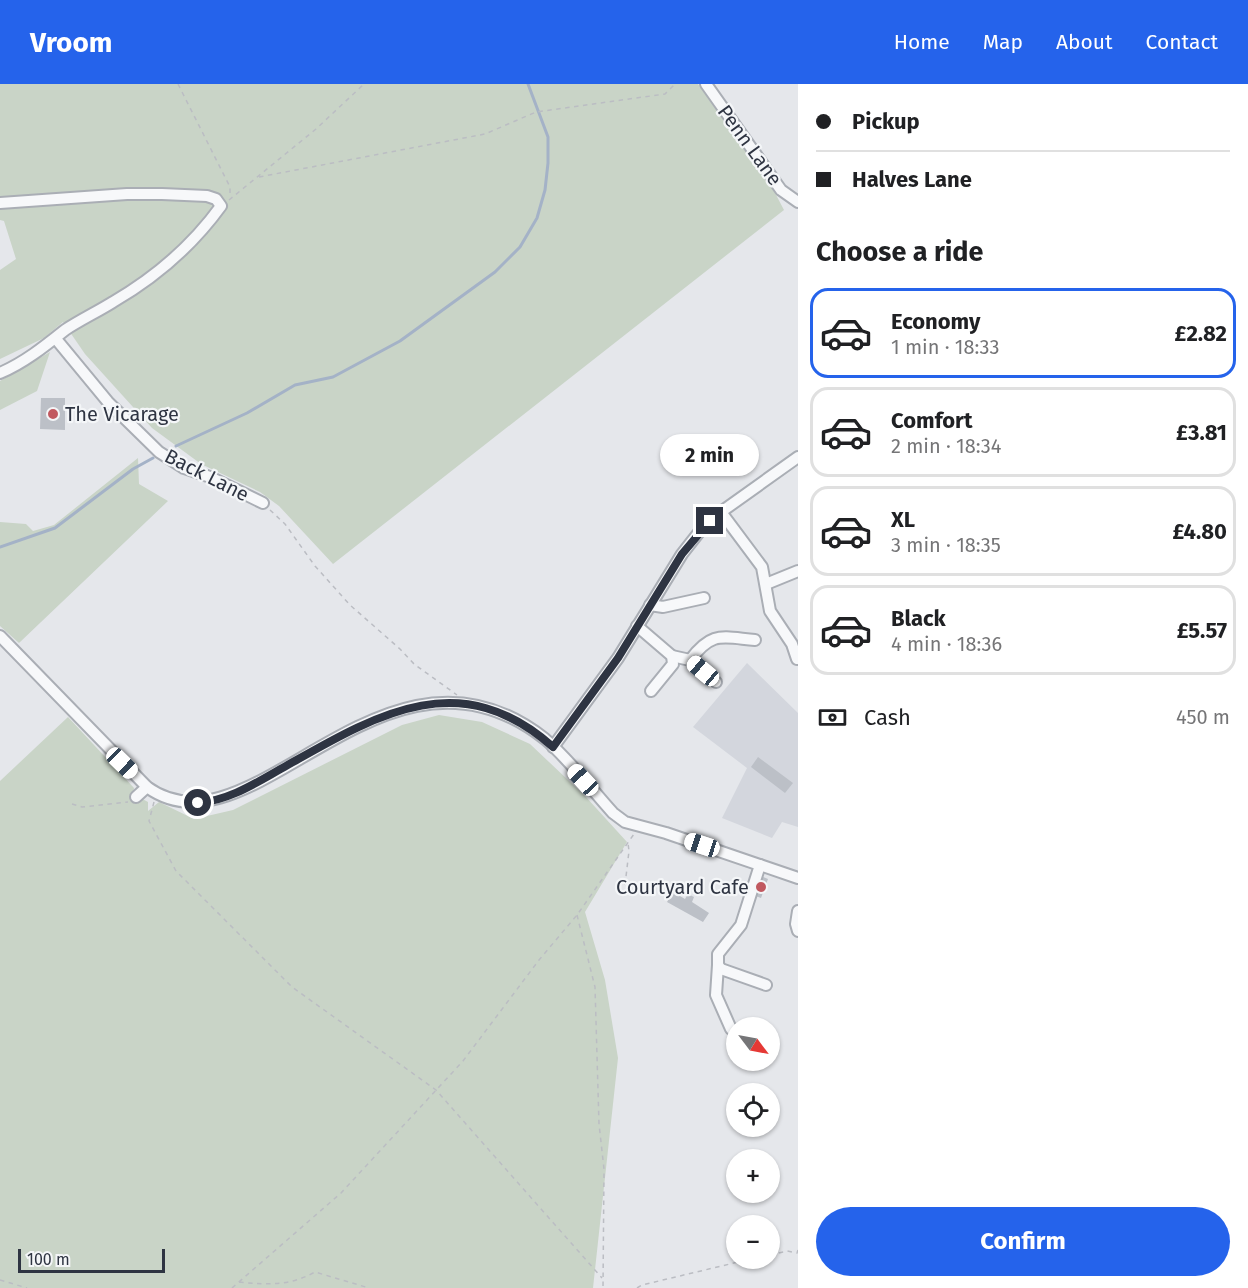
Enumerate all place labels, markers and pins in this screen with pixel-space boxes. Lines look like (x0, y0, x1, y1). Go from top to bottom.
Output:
place label: The Vicarage (65, 402, 179, 426)
marker: The Vicarage (46, 407, 60, 421)
place label: Courtyard Cafe (616, 875, 749, 899)
marker: Courtyard Cafe (754, 880, 768, 894)

